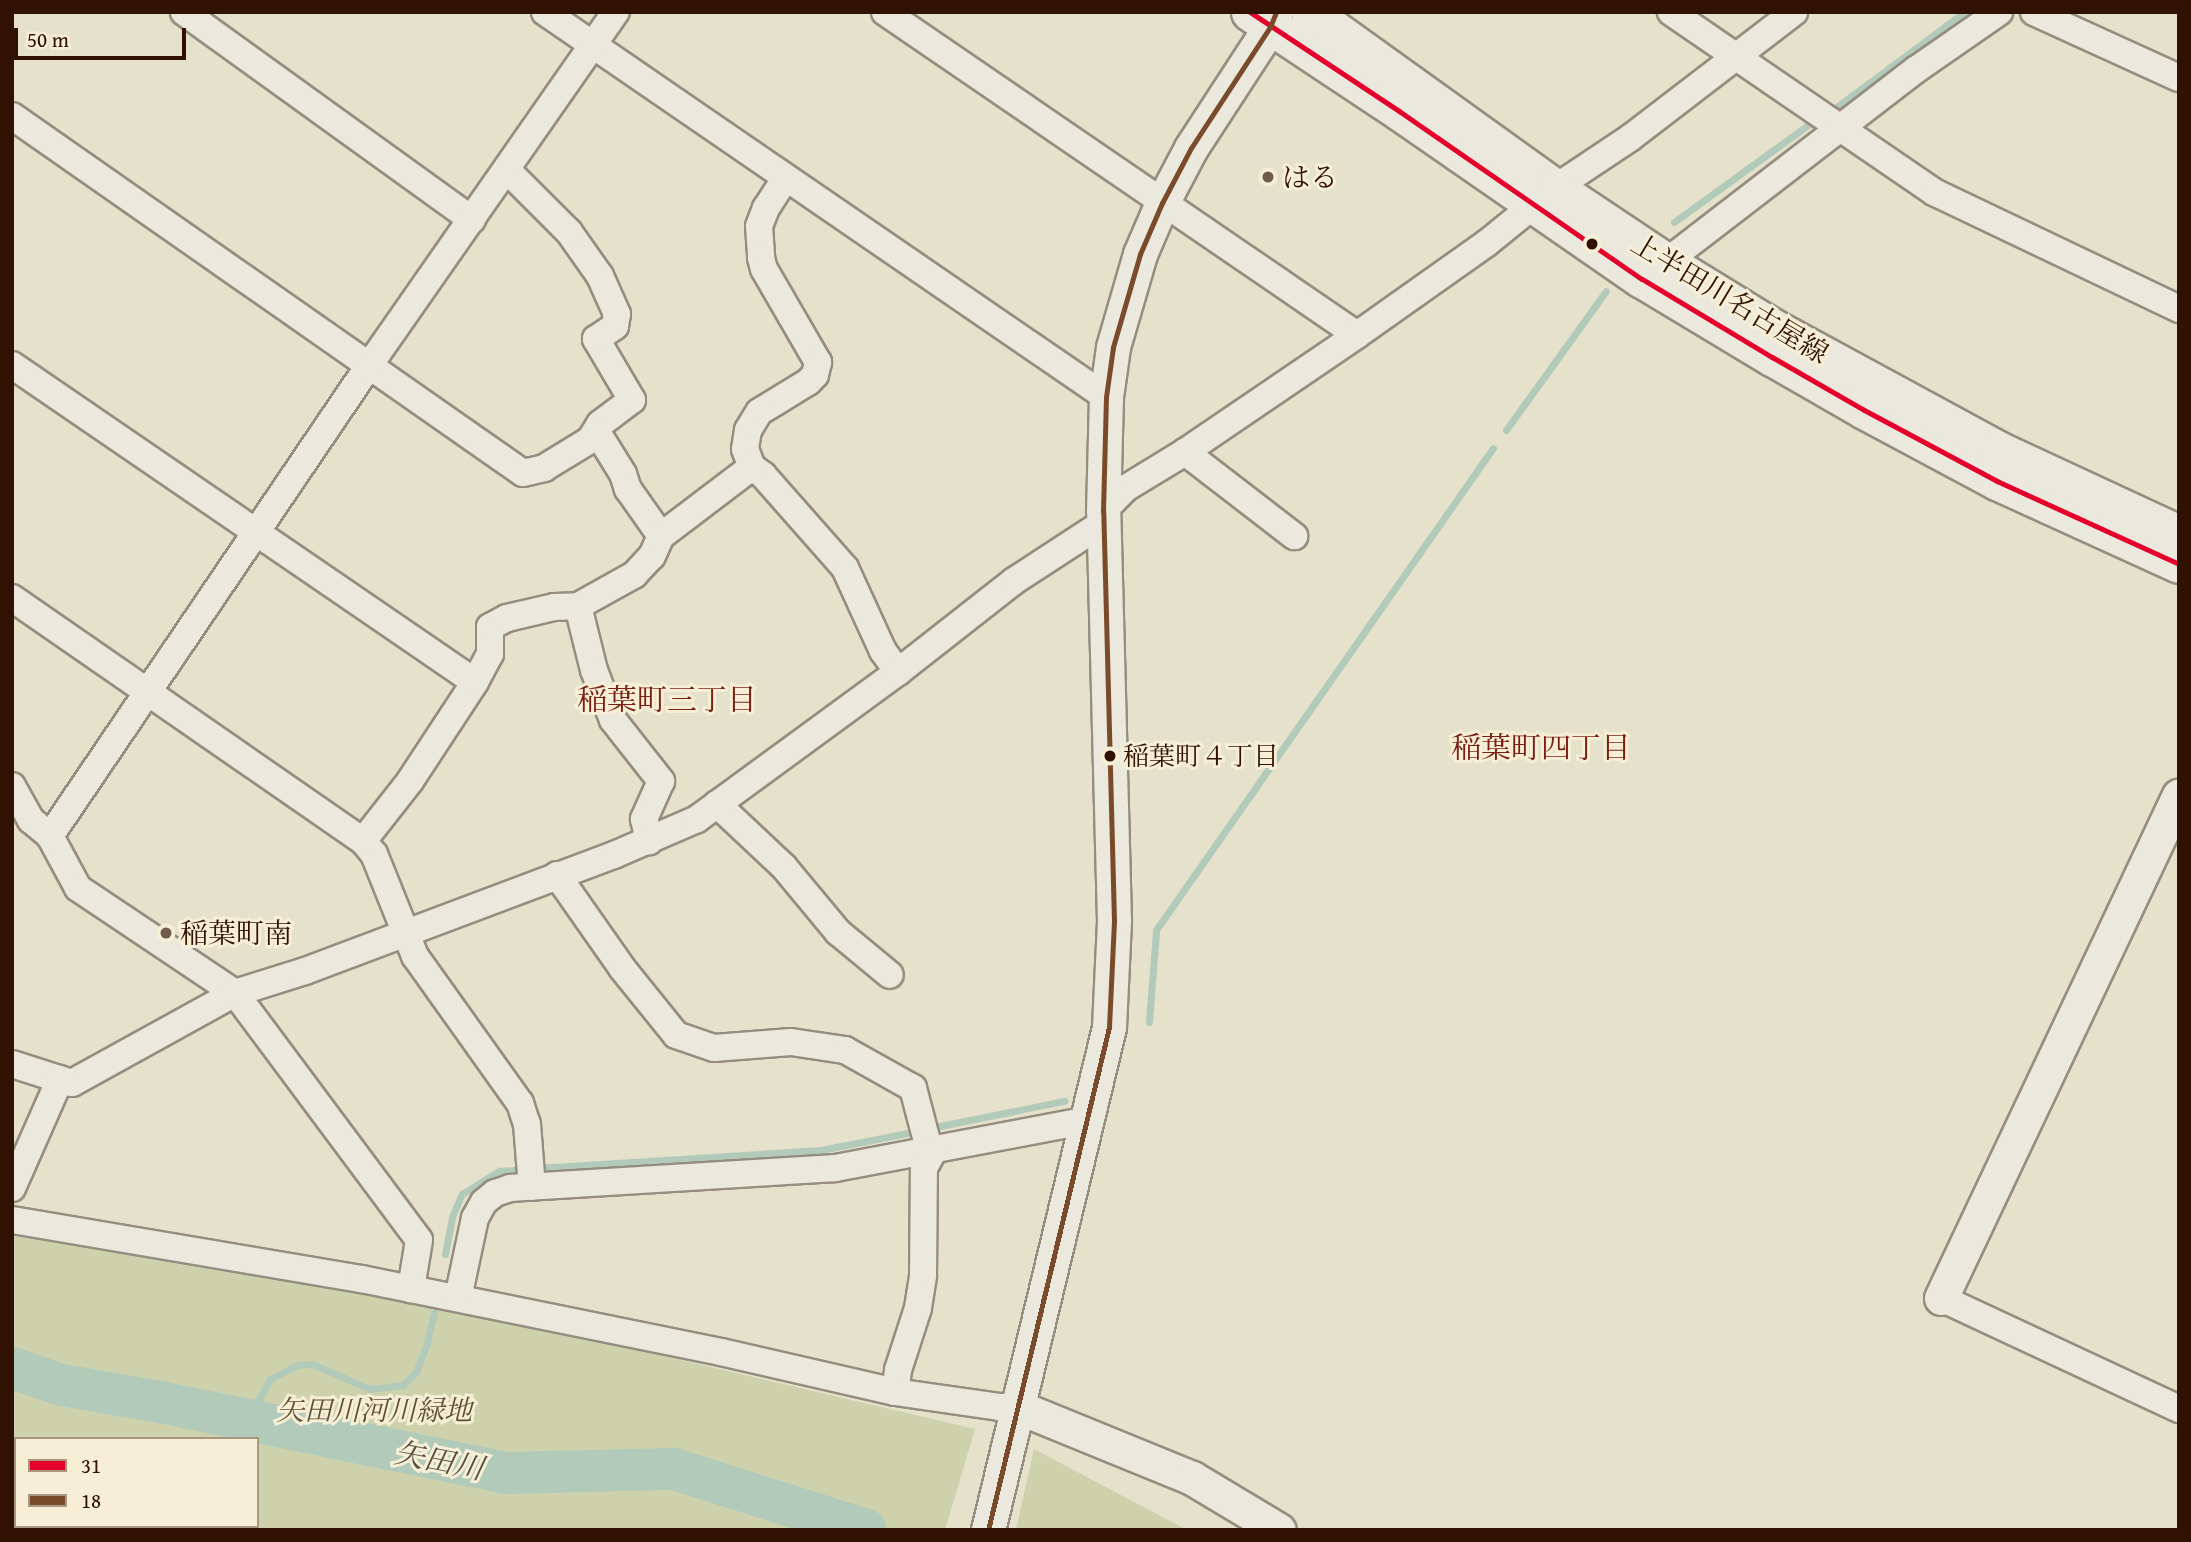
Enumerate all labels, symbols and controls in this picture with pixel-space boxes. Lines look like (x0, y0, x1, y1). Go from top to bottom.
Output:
scale bar (18, 14, 189, 58)
text: 50 m (27, 24, 69, 55)
place label: はる (1282, 160, 1338, 194)
marker: はる (1260, 169, 1276, 185)
street label: 上半田川名古屋線 (1625, 226, 1835, 370)
unlabelled marker (1585, 237, 1599, 251)
district label: 稲葉町三丁目 (577, 681, 757, 717)
district label: 稲葉町四丁目 (1451, 729, 1631, 765)
place label: 稲葉町４丁目 (1123, 740, 1279, 772)
marker: 稲葉町４丁目 (1103, 749, 1117, 763)
place label: 稲葉町南 (180, 916, 292, 950)
marker: 稲葉町南 (158, 925, 174, 941)
park label: 矢田川河川緑地 (276, 1393, 472, 1427)
water label: 矢田川 (391, 1434, 487, 1486)
legend (14, 1437, 259, 1528)
text: 31 (81, 1450, 101, 1481)
text: 18 (81, 1485, 101, 1516)

